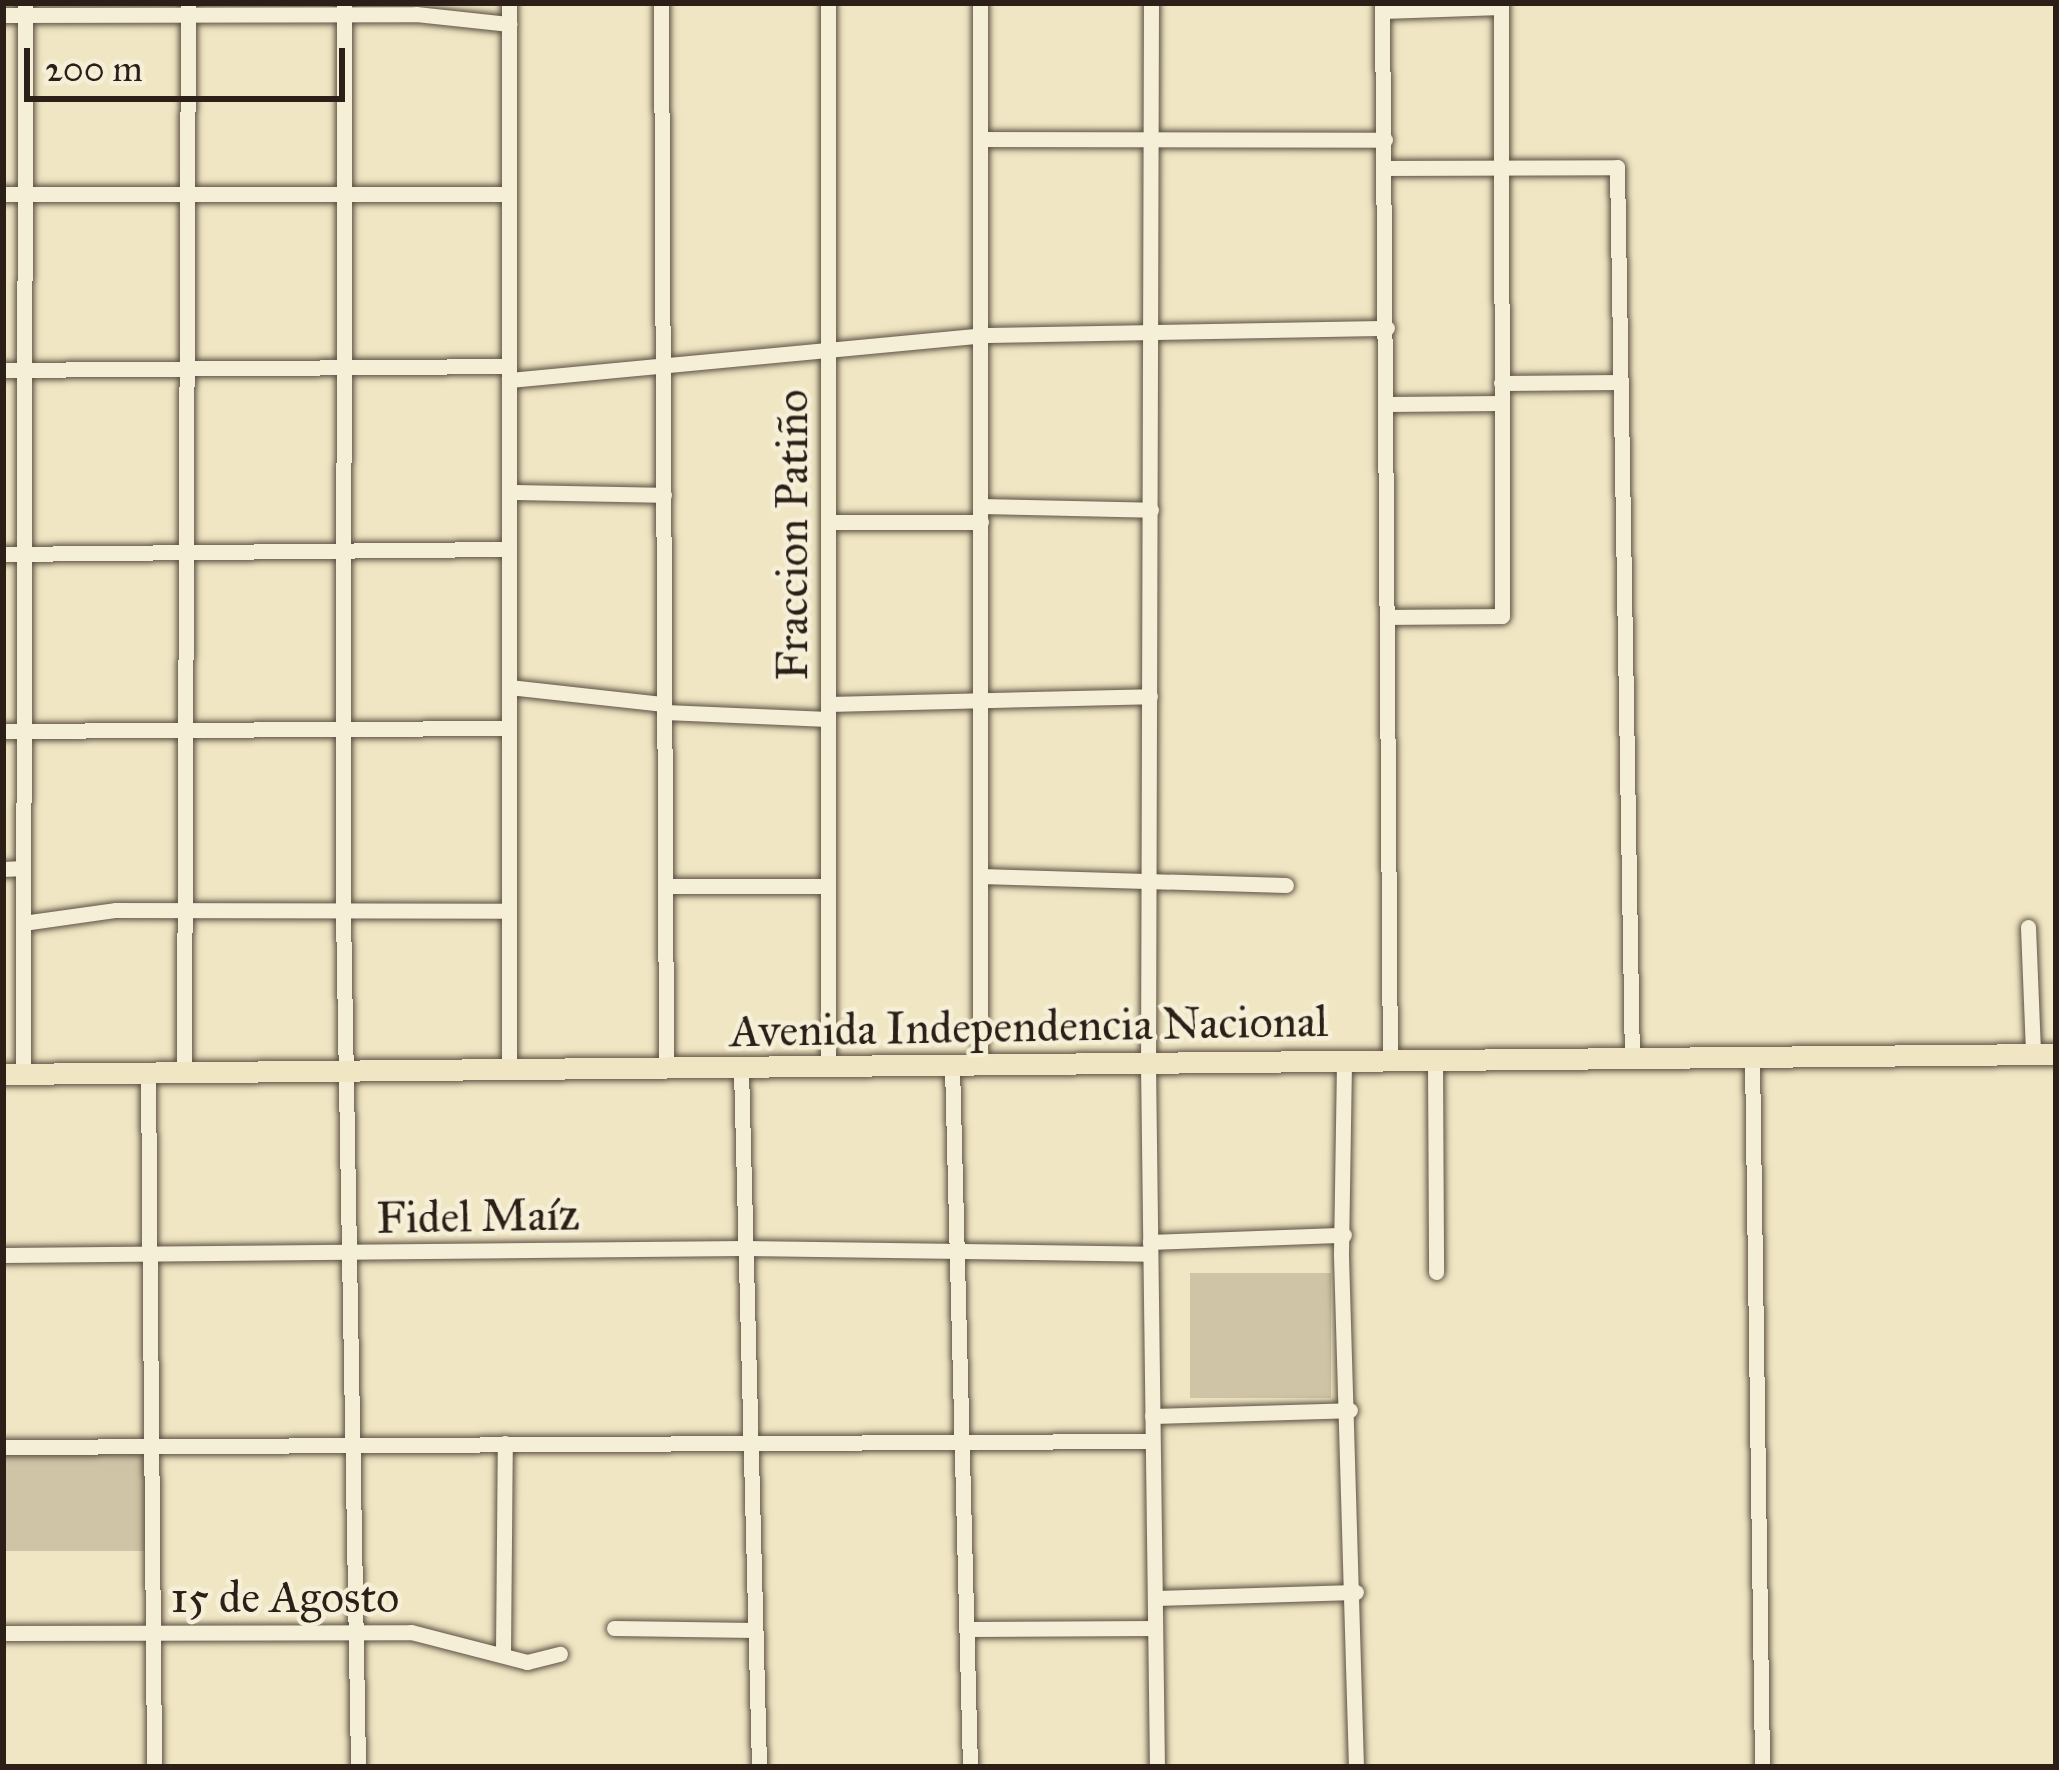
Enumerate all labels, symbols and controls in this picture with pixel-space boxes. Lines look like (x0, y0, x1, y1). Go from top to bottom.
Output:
scale bar (30, 24, 351, 98)
text: 200 m (45, 47, 143, 91)
street label: Fraccion Patiño (765, 389, 819, 681)
street label: Avenida Independencia Nacional (729, 994, 1329, 1058)
street label: Fidel Maíz (376, 1187, 580, 1245)
street label: 15 de Agosto (171, 1570, 399, 1624)

